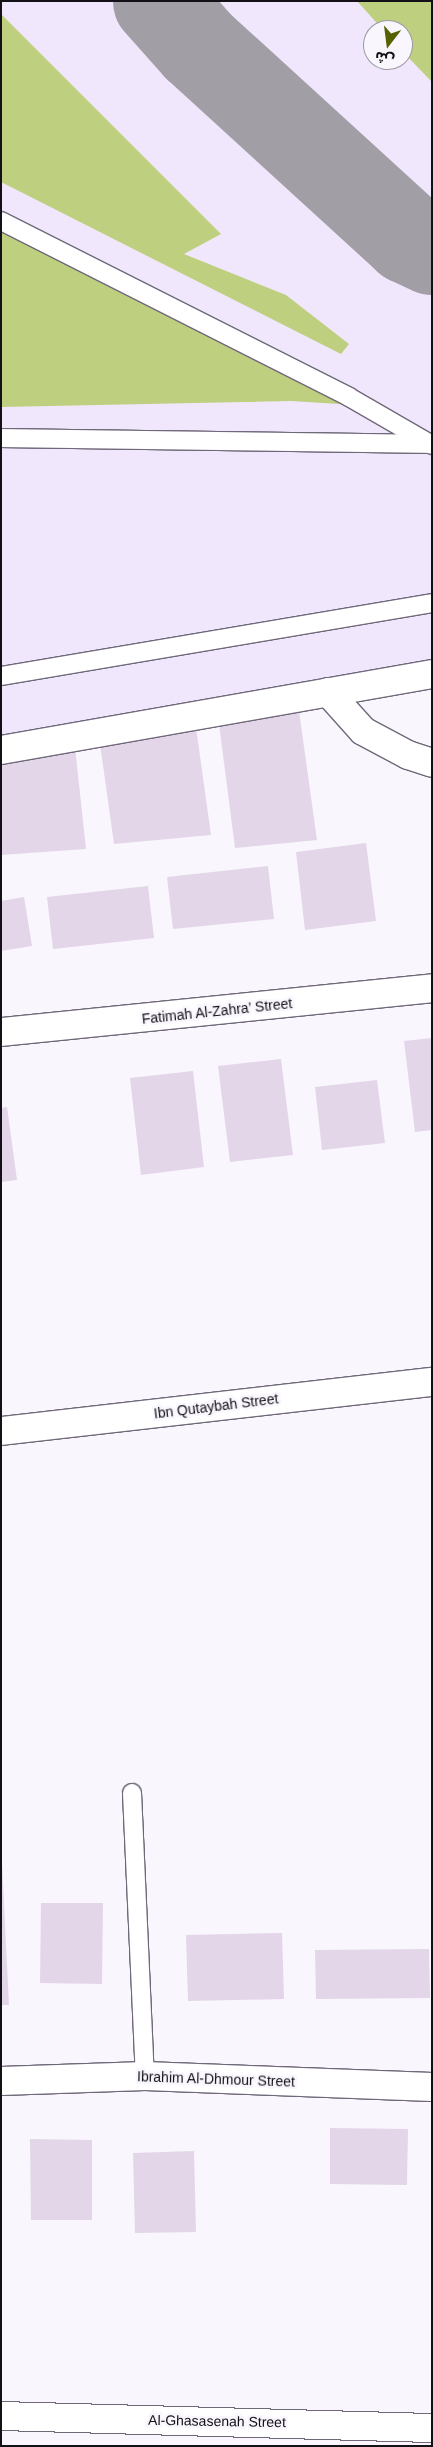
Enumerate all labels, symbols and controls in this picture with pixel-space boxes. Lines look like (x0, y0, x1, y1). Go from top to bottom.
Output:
north arrow (363, 20, 413, 70)
text: ش (373, 48, 396, 69)
street label: Fatimah Al-Zahra’ Street (140, 995, 294, 1027)
street label: Ibn Qutaybah Street (153, 1390, 279, 1422)
street label: Ibrahim Al-Dhmour Street (136, 2068, 296, 2090)
street label: Al-Ghasasenah Street (148, 2411, 286, 2431)

